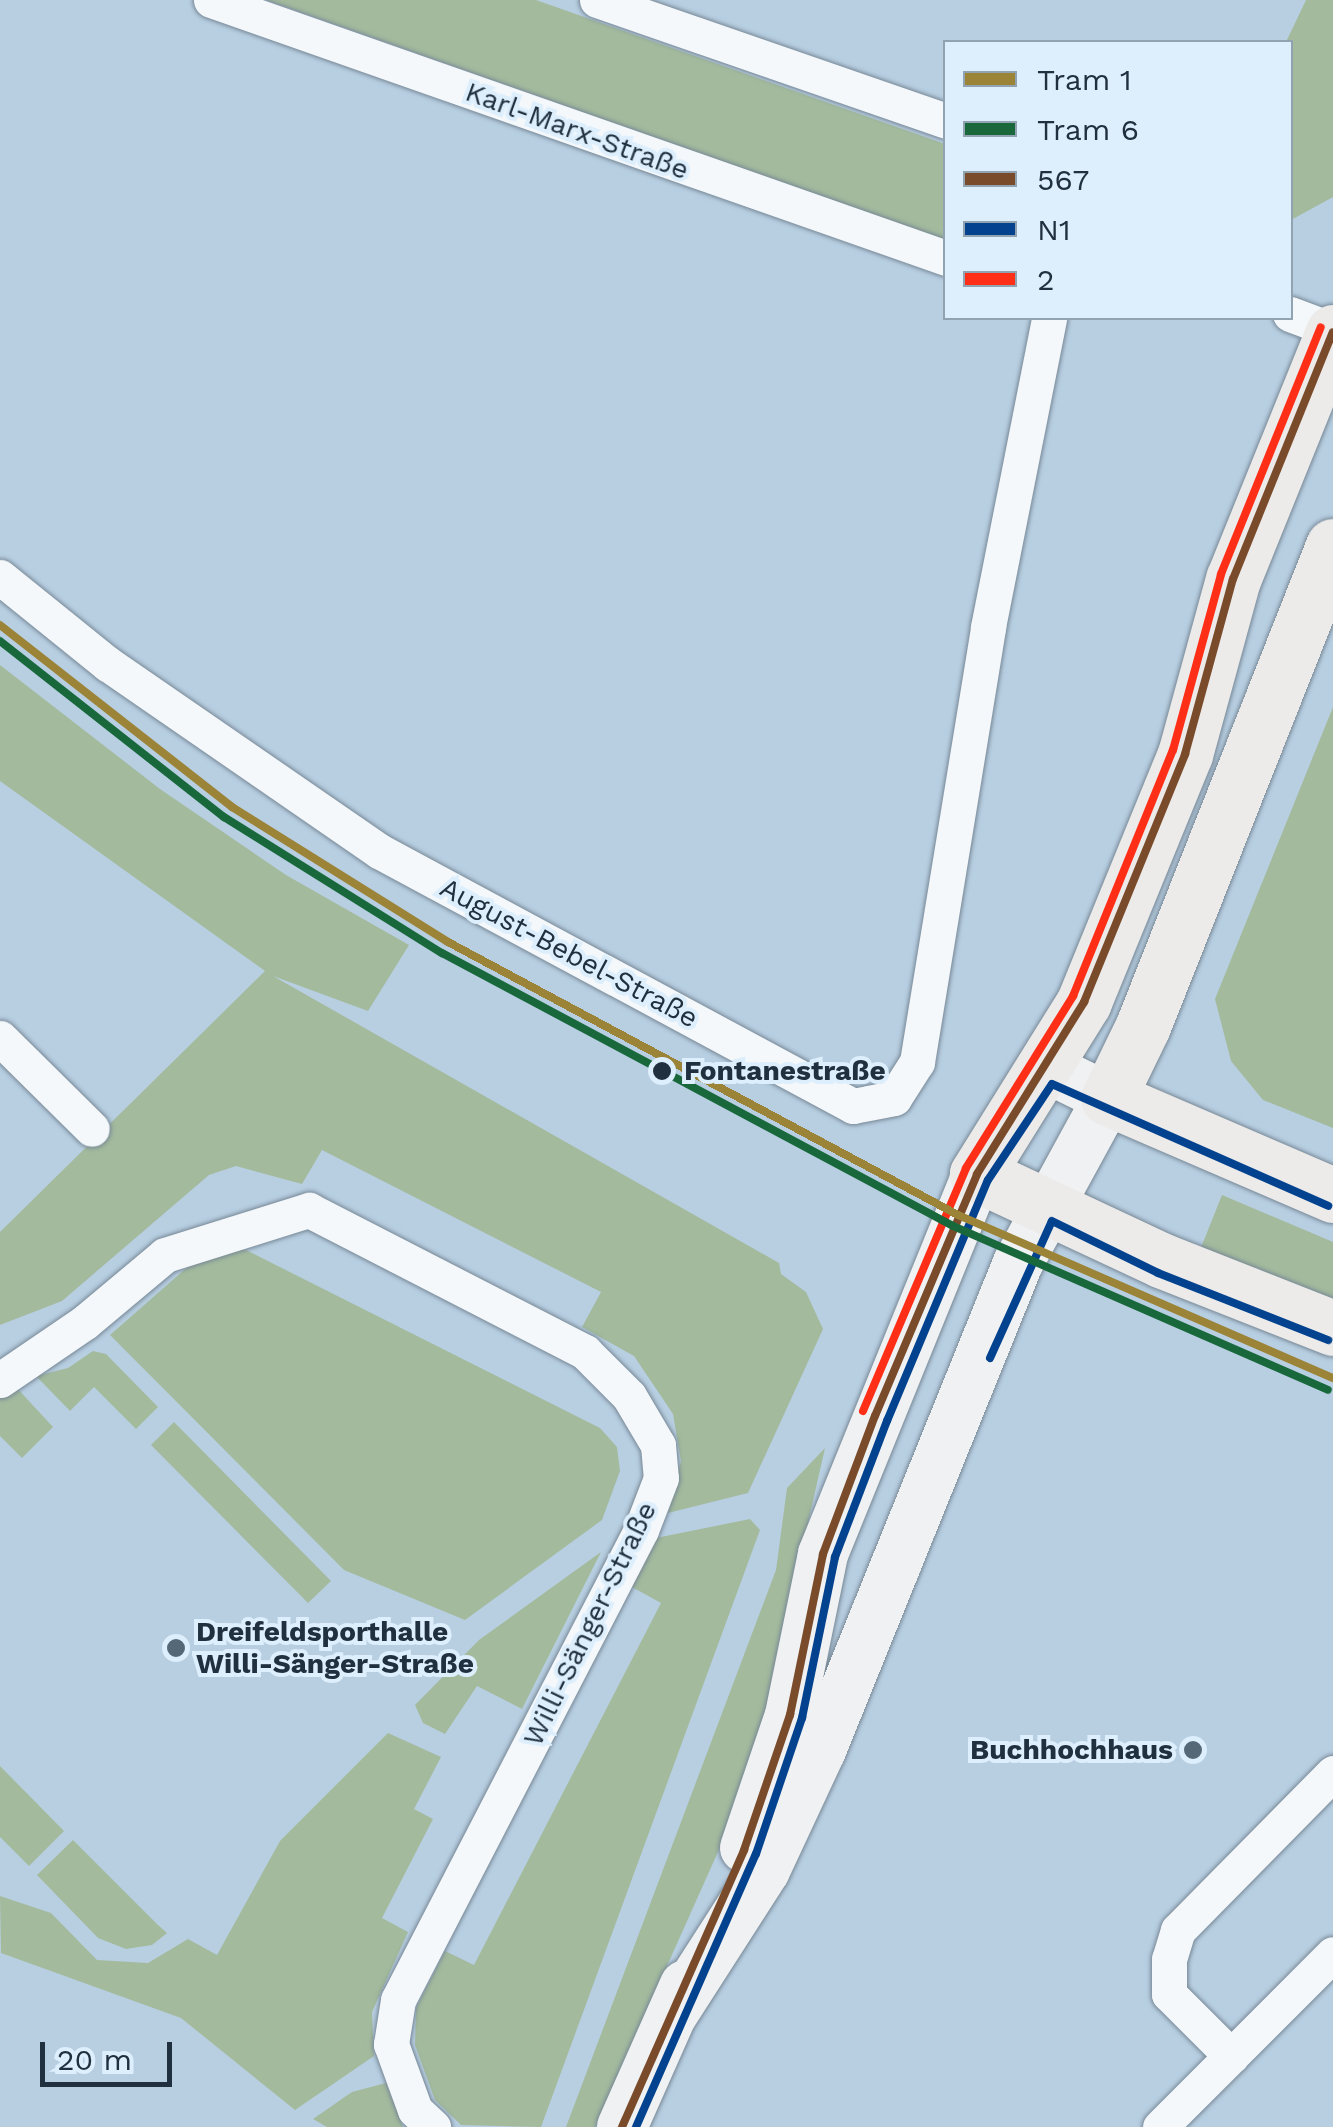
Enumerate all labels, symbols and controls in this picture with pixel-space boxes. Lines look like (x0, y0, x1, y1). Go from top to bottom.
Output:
legend (943, 40, 1293, 320)
text: Tram 1 (1037, 62, 1132, 97)
street label: Karl-Marx-Straße (461, 75, 693, 187)
text: Tram 6 (1037, 112, 1139, 147)
text: 567 (1037, 162, 1089, 197)
text: N1 (1037, 212, 1071, 247)
text: 2 (1037, 262, 1055, 297)
street label: August-Bebel-Straße (434, 871, 704, 1035)
place label: Fontanestraße (684, 1054, 886, 1088)
marker: Fontanestraße (649, 1058, 675, 1084)
street label: Willi-Sänger-Straße (516, 1496, 664, 1752)
place label: Dreifeldsporthalle Willi-Sänger-Straße (196, 1615, 474, 1681)
marker: Dreifeldsporthalle Willi-Sänger-Straße (165, 1637, 187, 1659)
place label: Buchhochhaus (970, 1733, 1173, 1767)
marker: Buchhochhaus (1182, 1739, 1204, 1761)
scale bar (45, 2022, 178, 2084)
text: 20 m (57, 2042, 132, 2077)

